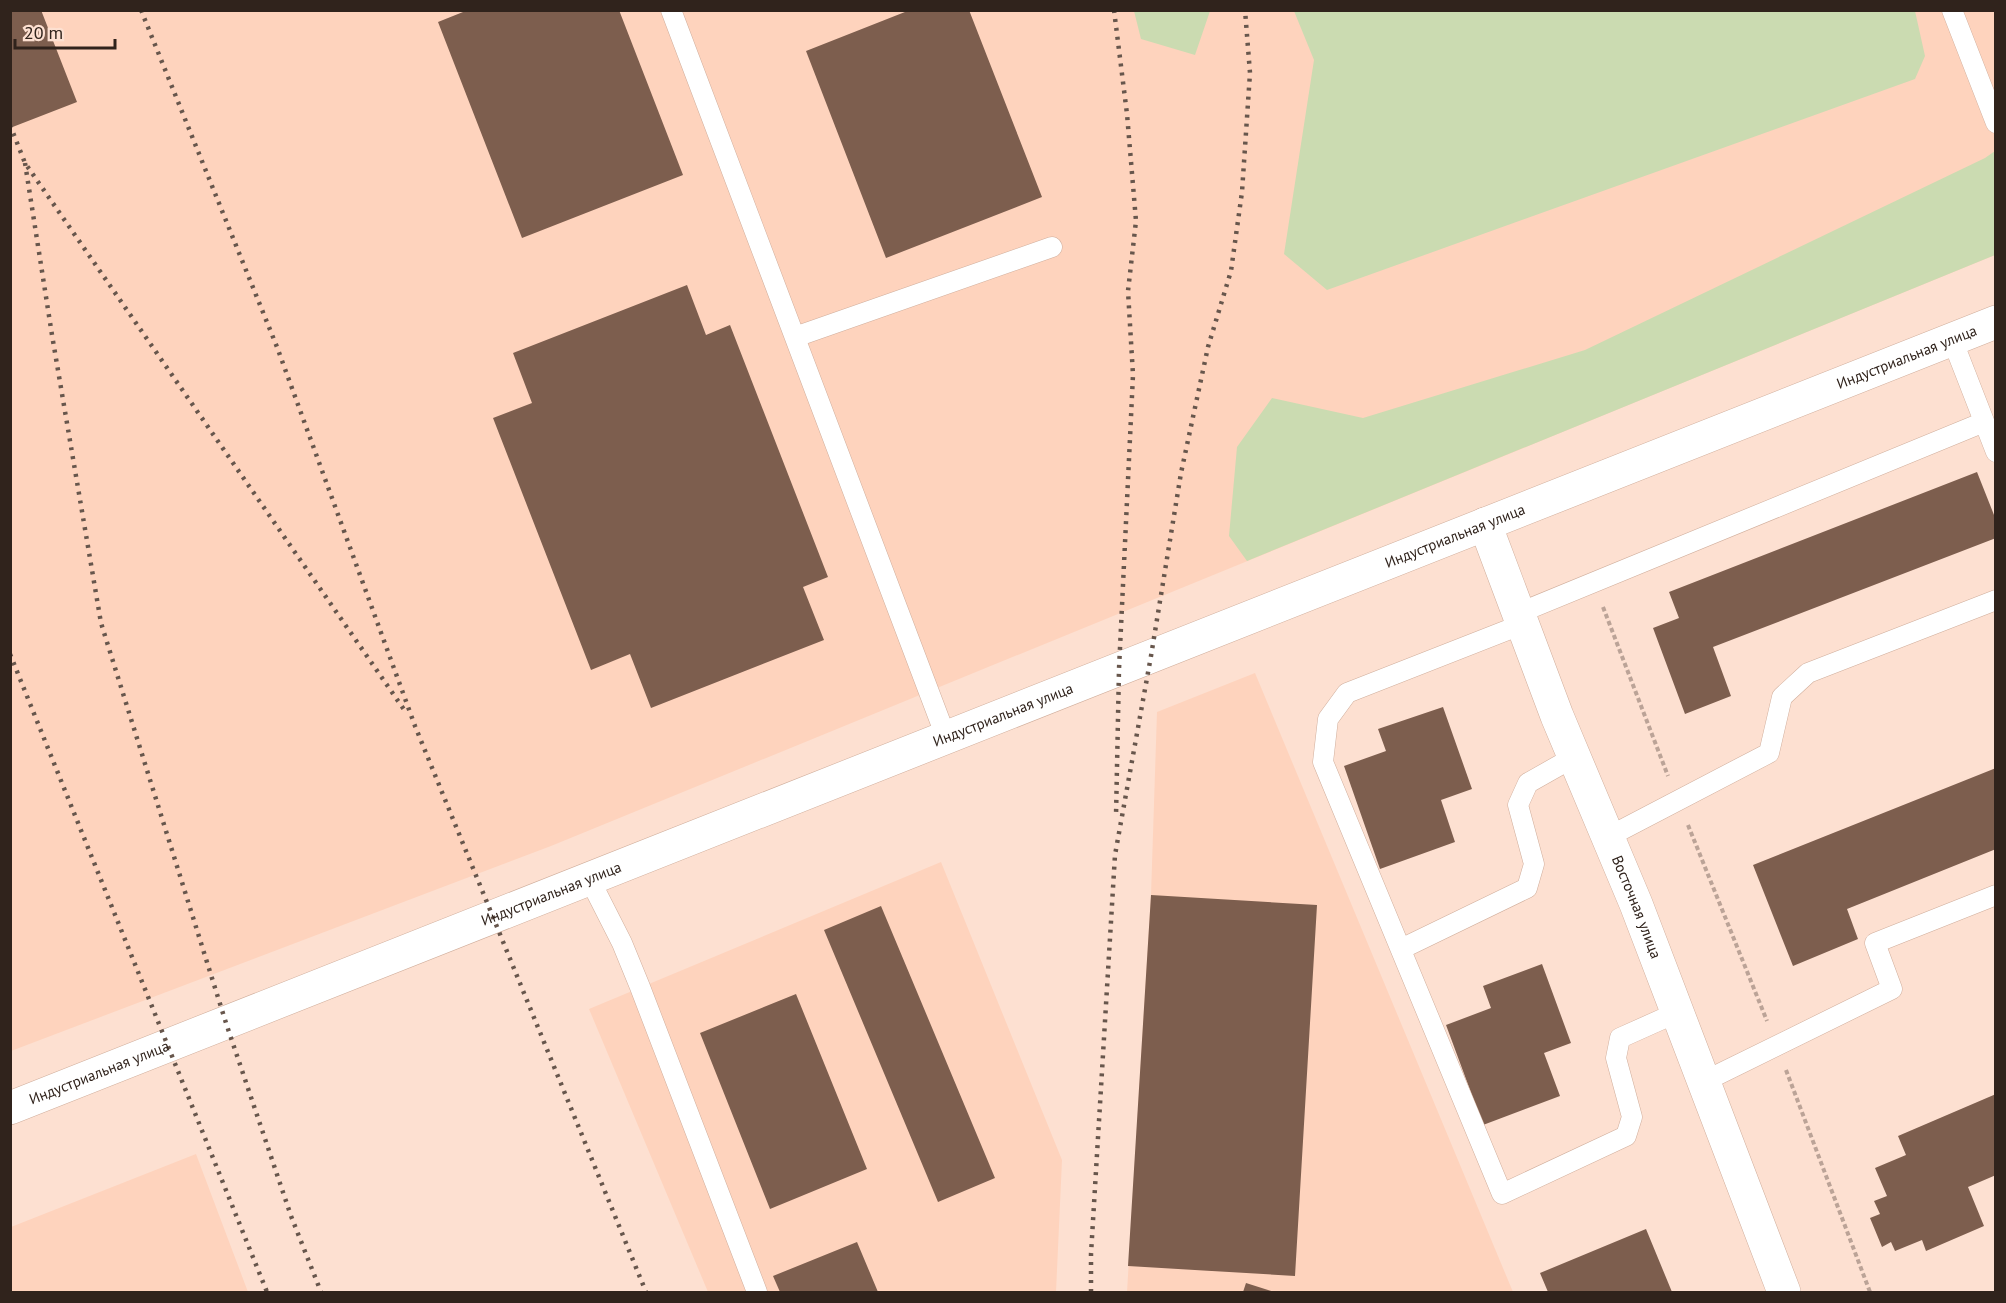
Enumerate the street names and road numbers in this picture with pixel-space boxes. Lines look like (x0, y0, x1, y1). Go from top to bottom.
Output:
street label: Индустриальная улица (1834, 321, 1979, 393)
street label: Индустриальная улица (1382, 499, 1528, 572)
street label: Индустриальная улица (930, 678, 1076, 751)
street label: Восточная улица (1608, 852, 1666, 961)
street label: Индустриальная улица (478, 857, 624, 930)
street label: Индустриальная улица (26, 1036, 172, 1108)

